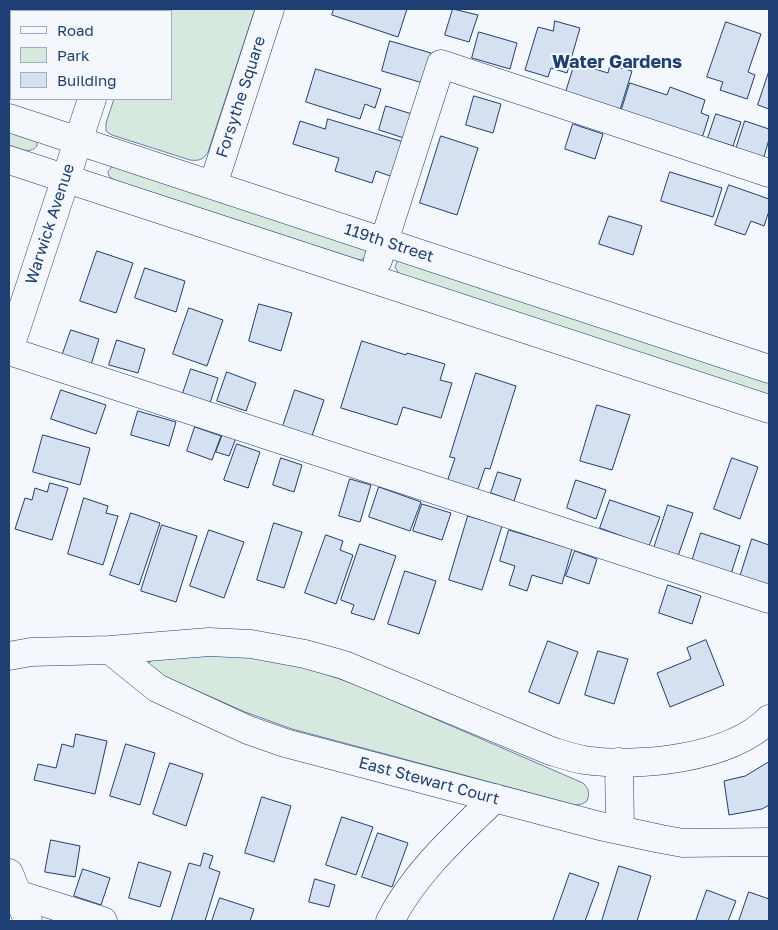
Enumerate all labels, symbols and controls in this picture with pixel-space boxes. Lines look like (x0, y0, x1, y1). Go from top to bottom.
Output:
legend (10, 10, 172, 100)
text: Road (57, 21, 94, 39)
street label: Forsythe Square (212, 34, 270, 160)
text: Park (57, 46, 89, 64)
district label: Water Gardens (552, 51, 682, 73)
text: Building (57, 71, 117, 89)
street label: Warwick Avenue (21, 161, 79, 287)
street label: 119th Street (342, 220, 436, 266)
street label: East Stewart Court (357, 753, 501, 809)

